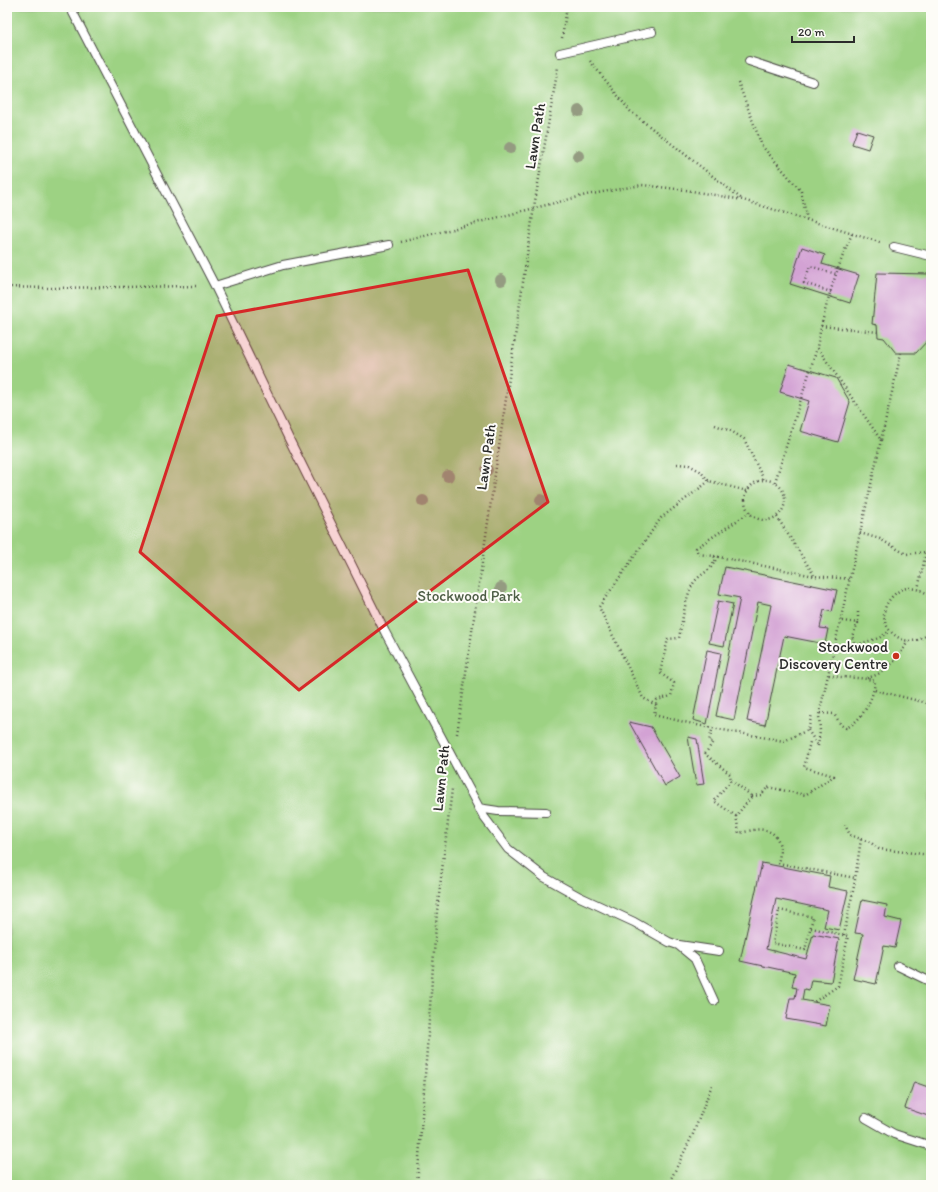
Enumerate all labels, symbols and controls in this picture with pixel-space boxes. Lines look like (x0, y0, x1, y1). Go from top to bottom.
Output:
scale bar (792, 18, 854, 44)
text: 20 m (798, 25, 825, 39)
street label: Lawn Path (521, 102, 549, 170)
street label: Lawn Path (472, 423, 500, 491)
park label: Stockwood Park (418, 587, 521, 605)
place label: Stockwood Discovery Centre (779, 638, 888, 673)
marker: Stockwood Discovery Centre (891, 651, 901, 661)
street label: Lawn Path (429, 744, 453, 812)

